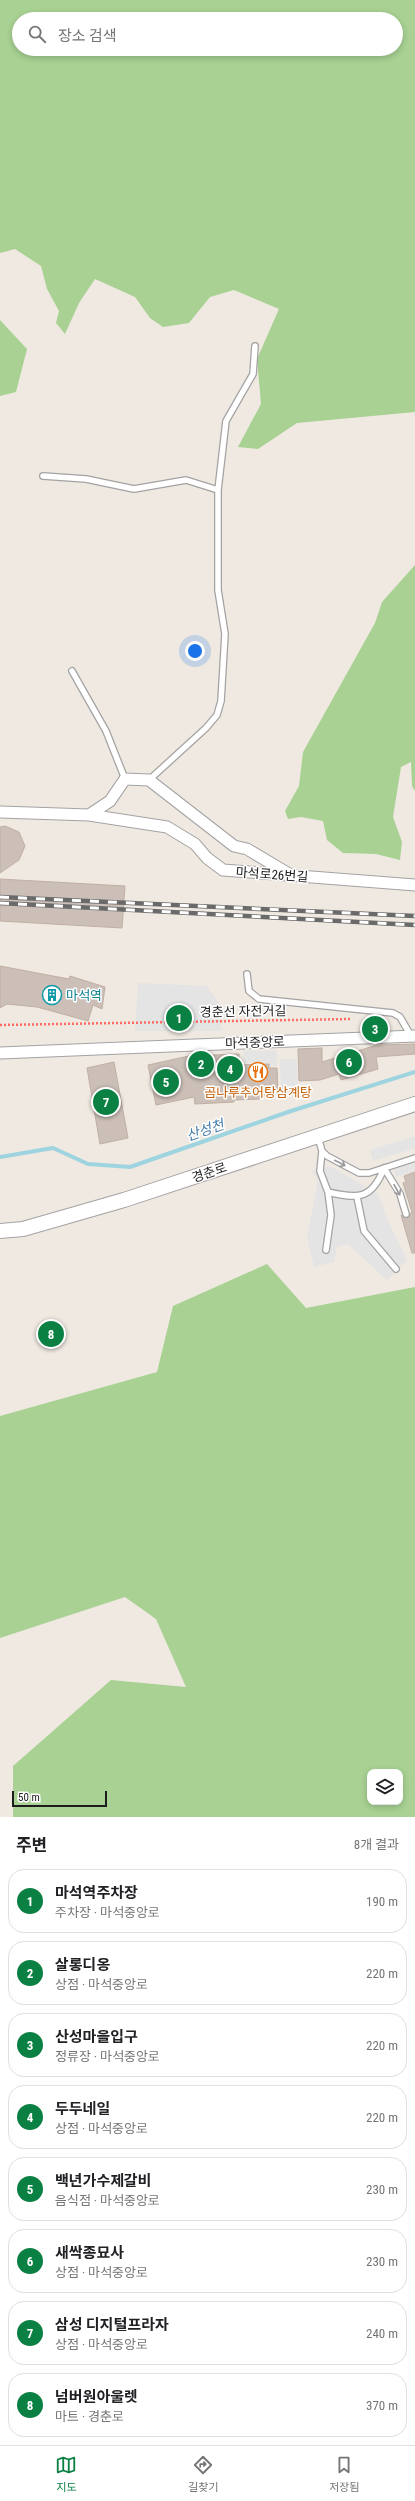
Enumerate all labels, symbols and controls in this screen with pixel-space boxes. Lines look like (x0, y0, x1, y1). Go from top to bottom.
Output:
search box (12, 12, 403, 56)
icon: search (26, 23, 48, 45)
text: 장소 검색 (58, 27, 117, 45)
your location (185, 641, 205, 661)
street label: 마석로26번길 (235, 864, 309, 885)
building icon: 마석역 (41, 984, 63, 1006)
place label: 마석역 (66, 988, 102, 1003)
pin: 1 (166, 1003, 192, 1033)
street label: 경춘선 자전거길 (200, 1003, 286, 1020)
pin: 3 (362, 1014, 388, 1044)
street label: 마석중앙로 (225, 1034, 285, 1051)
pin: 6 (336, 1047, 362, 1077)
pin: 2 (188, 1049, 214, 1079)
pin: 4 (217, 1054, 243, 1084)
restaurant icon: 곰나루추어탕삼계탕 (247, 1061, 269, 1083)
pin: 5 (153, 1067, 179, 1097)
place label: 곰나루추어탕삼계탕 (204, 1085, 312, 1100)
pin: 7 (93, 1087, 119, 1117)
water label: 산성천 (184, 1116, 227, 1144)
street label: 경춘로 (190, 1160, 229, 1185)
one-way arrow (334, 1160, 346, 1167)
one-way arrow (393, 1184, 401, 1196)
pin: 8 (38, 1319, 64, 1349)
map controls (367, 1769, 403, 1805)
button: layers (367, 1769, 403, 1805)
scale bar (12, 1789, 107, 1808)
text: 50 m (18, 1791, 40, 1804)
text: 주변 (16, 1835, 47, 1855)
text: 8개 결과 (354, 1837, 399, 1852)
text: 마석역주차장 (55, 1884, 138, 1902)
text: 1 (27, 1894, 33, 1909)
text: 190 m (366, 1894, 398, 1909)
text: 주차장 · 마석중앙로 (55, 1905, 160, 1920)
text: 살롱디옹 (55, 1956, 110, 1974)
text: 2 (27, 1966, 33, 1981)
text: 220 m (366, 1966, 398, 1981)
text: 상점 · 마석중앙로 (55, 1977, 148, 1992)
text: 산성마을입구 (55, 2028, 138, 2046)
text: 3 (27, 2038, 33, 2053)
text: 220 m (366, 2038, 398, 2053)
text: 정류장 · 마석중앙로 (55, 2049, 160, 2064)
text: 두두네일 (55, 2100, 110, 2118)
text: 4 (27, 2110, 33, 2125)
text: 220 m (366, 2110, 398, 2125)
text: 상점 · 마석중앙로 (55, 2121, 148, 2136)
text: 백년가수제갈비 (55, 2172, 152, 2190)
text: 5 (27, 2182, 33, 2197)
text: 230 m (366, 2182, 398, 2197)
text: 음식점 · 마석중앙로 (55, 2193, 160, 2208)
text: 새싹종묘사 (55, 2244, 124, 2262)
text: 6 (27, 2254, 33, 2269)
text: 230 m (366, 2254, 398, 2269)
text: 상점 · 마석중앙로 (55, 2265, 148, 2280)
text: 삼성 디지털프라자 (55, 2316, 169, 2334)
text: 7 (27, 2326, 33, 2341)
text: 240 m (366, 2326, 398, 2341)
text: 상점 · 마석중앙로 (55, 2337, 148, 2352)
text: 넘버원아울렛 (55, 2388, 138, 2406)
text: 8 (27, 2398, 33, 2413)
text: 370 m (366, 2398, 398, 2413)
text: 마트 · 경춘로 (55, 2409, 124, 2424)
tab: 지도 (55, 2454, 77, 2494)
tab: 길찾기 (188, 2454, 219, 2494)
tab: 저장됨 (329, 2454, 360, 2494)

